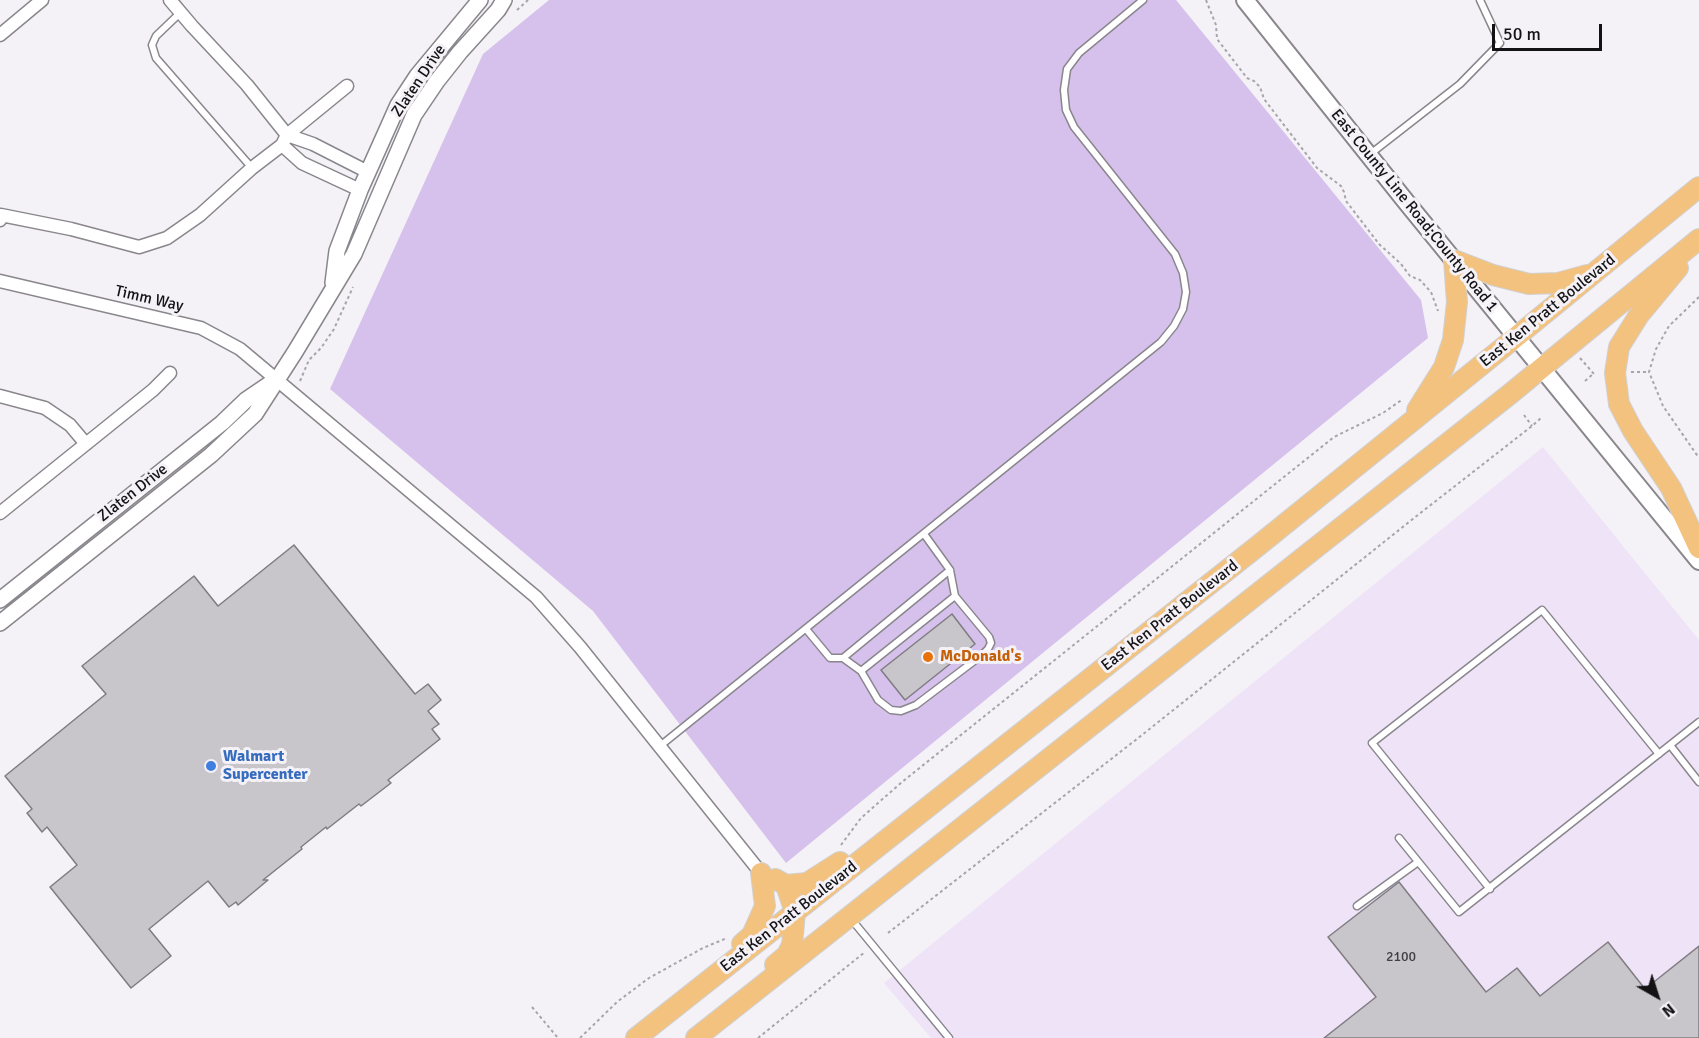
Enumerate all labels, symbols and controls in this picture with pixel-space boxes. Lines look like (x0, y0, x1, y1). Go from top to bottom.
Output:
scale bar (1495, 12, 1604, 50)
text: 50 m (1503, 23, 1541, 45)
street label: Zlaten Drive (388, 41, 450, 121)
street label: East County Line Road;County Road 1 (1326, 106, 1502, 316)
street label: East Ken Pratt Boulevard (1476, 250, 1620, 372)
street label: Timm Way (113, 282, 185, 316)
street label: Zlaten Drive (94, 460, 172, 526)
street label: East Ken Pratt Boulevard (1098, 557, 1242, 675)
place label: McDonald's (940, 647, 1021, 667)
marker: McDonald's (921, 650, 935, 664)
place label: Walmart Supercenter (223, 747, 308, 785)
marker: Walmart Supercenter (204, 759, 218, 773)
street label: East Ken Pratt Boulevard (717, 858, 861, 976)
house number: 2100 (1386, 949, 1416, 965)
north arrow (1627, 966, 1687, 1026)
text: N (1658, 999, 1679, 1021)

